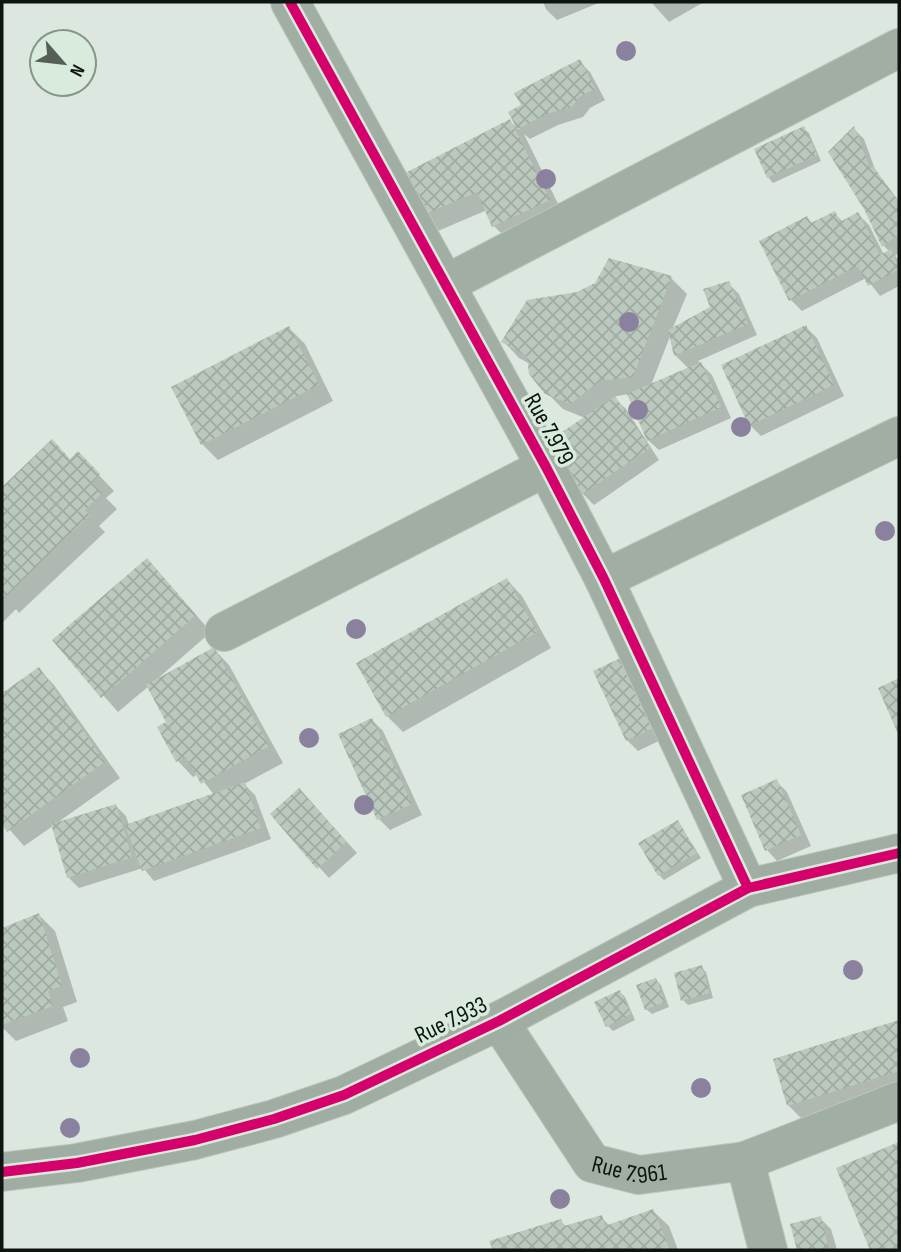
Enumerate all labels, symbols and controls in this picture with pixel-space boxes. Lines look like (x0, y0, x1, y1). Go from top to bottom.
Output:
north arrow (28, 28, 98, 98)
text: N (64, 60, 89, 80)
street label: Rue 7.979 (518, 388, 580, 470)
street label: Rue 7.933 (410, 990, 492, 1050)
street label: Rue 7.961 (589, 1149, 669, 1190)

